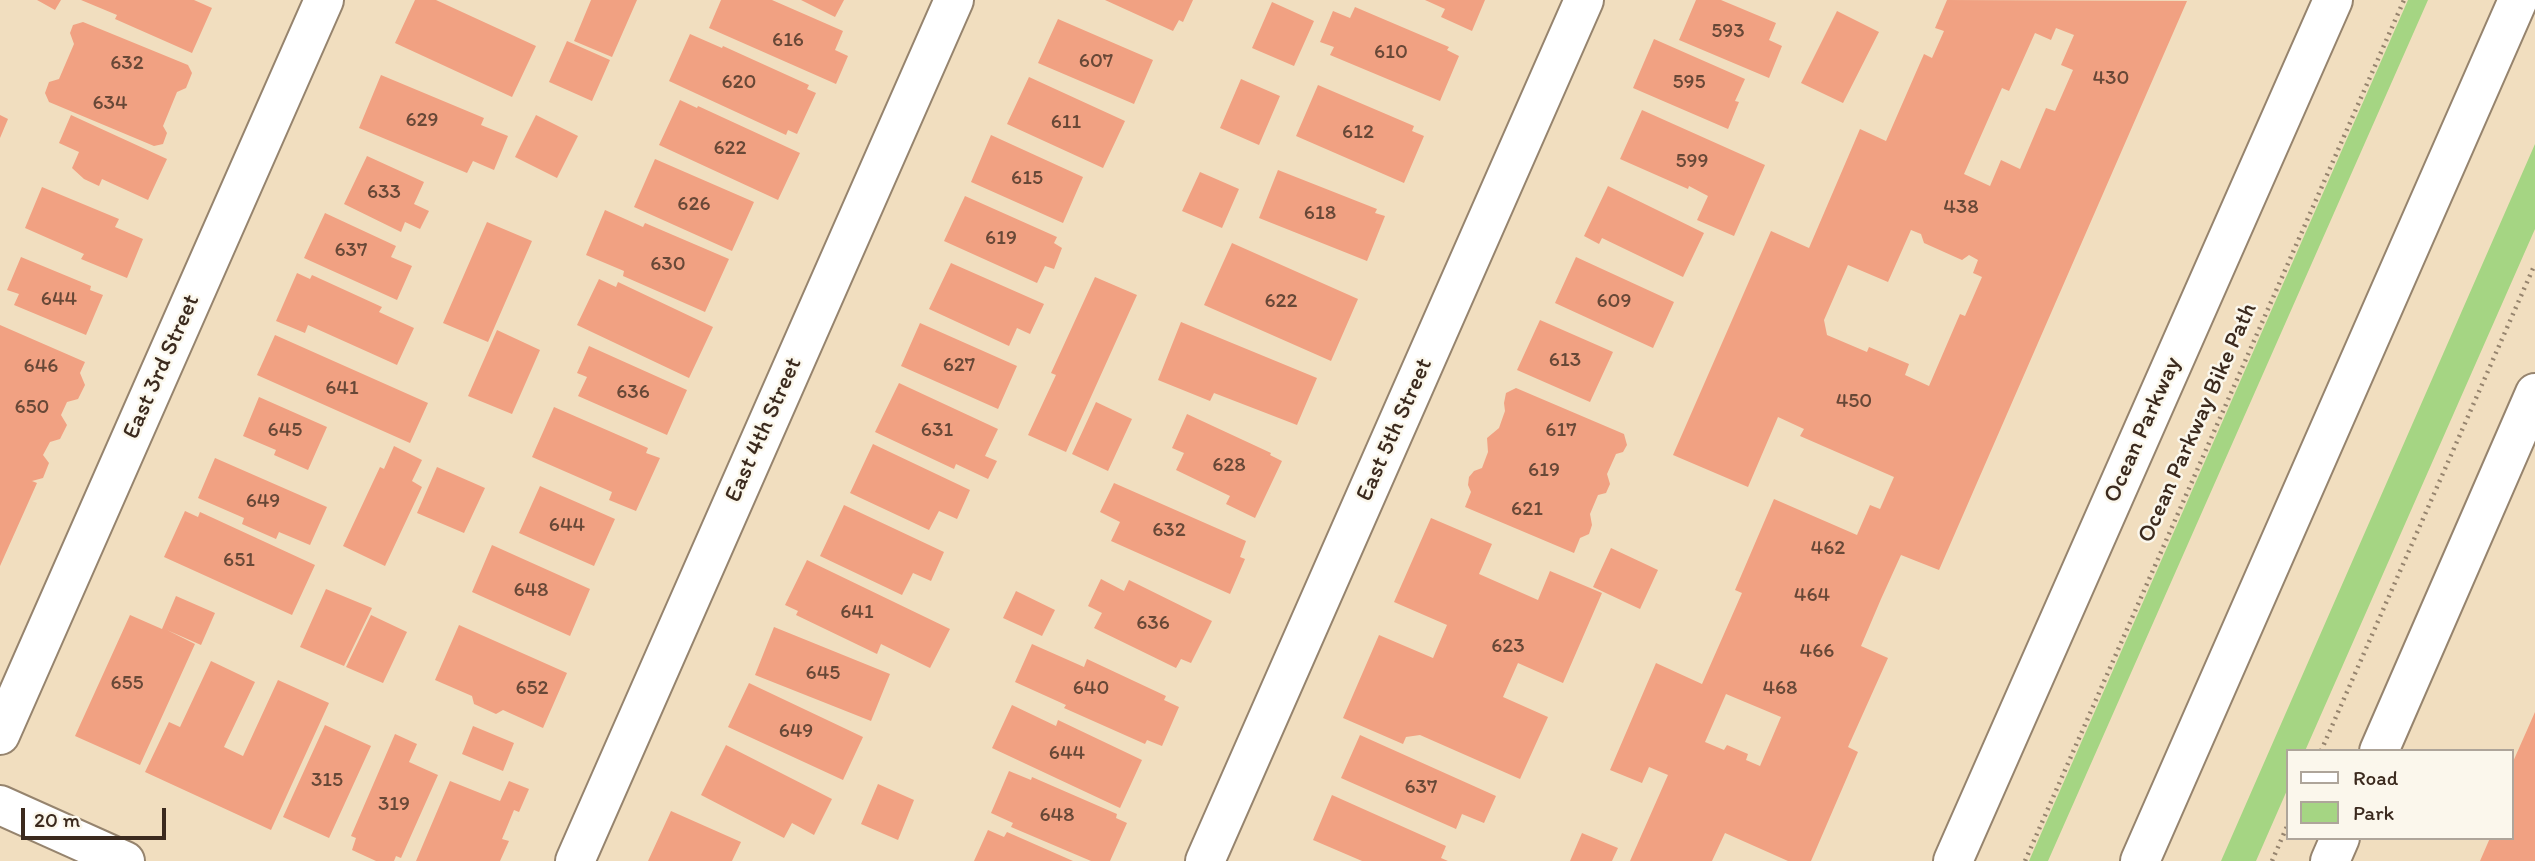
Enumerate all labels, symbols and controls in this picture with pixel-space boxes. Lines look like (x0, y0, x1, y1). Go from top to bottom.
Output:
house number: 593 (1711, 19, 1745, 45)
house number: 616 (772, 28, 804, 54)
house number: 610 (1374, 40, 1408, 66)
house number: 607 (1079, 49, 1113, 75)
house number: 632 (110, 51, 144, 77)
house number: 430 (2092, 66, 2130, 92)
house number: 620 (721, 70, 757, 96)
house number: 595 (1672, 70, 1706, 96)
house number: 634 (92, 91, 128, 117)
house number: 629 (405, 108, 439, 134)
house number: 611 (1051, 110, 1081, 136)
house number: 612 (1342, 120, 1374, 146)
house number: 622 (713, 136, 747, 162)
house number: 599 (1676, 149, 1708, 175)
house number: 615 (1011, 166, 1043, 192)
house number: 633 (367, 180, 401, 206)
house number: 626 (677, 192, 711, 218)
house number: 438 (1943, 195, 1979, 221)
house number: 618 (1304, 201, 1336, 227)
house number: 619 (985, 226, 1017, 252)
house number: 637 (335, 238, 367, 264)
house number: 630 (650, 252, 686, 278)
house number: 644 (41, 287, 77, 313)
house number: 622 (1264, 289, 1298, 315)
house number: 609 (1596, 289, 1632, 315)
street label: East 3rd Street (117, 290, 207, 444)
street label: Ocean Parkway Bike Path (2132, 299, 2264, 547)
house number: 613 (1549, 348, 1581, 374)
street label: East 4th Street (719, 353, 809, 507)
house number: 627 (943, 353, 975, 379)
street label: Ocean Parkway (2098, 353, 2188, 507)
house number: 646 (24, 354, 58, 380)
street label: East 5th Street (1351, 354, 1439, 506)
house number: 641 (325, 376, 359, 402)
house number: 636 (616, 380, 650, 406)
house number: 450 (1836, 389, 1872, 415)
house number: 650 (14, 395, 50, 421)
house number: 645 (268, 418, 302, 444)
house number: 631 (921, 418, 953, 444)
house number: 617 (1545, 418, 1577, 444)
house number: 628 (1212, 453, 1246, 479)
house number: 619 (1528, 458, 1560, 484)
house number: 649 (246, 489, 280, 515)
house number: 621 (1511, 497, 1543, 523)
house number: 644 (549, 513, 585, 539)
house number: 632 (1152, 518, 1186, 544)
house number: 462 (1811, 536, 1845, 562)
house number: 651 (223, 548, 255, 574)
house number: 648 (513, 578, 549, 604)
house number: 464 (1794, 583, 1830, 609)
house number: 641 (840, 600, 874, 626)
house number: 636 (1136, 611, 1170, 637)
house number: 623 (1491, 634, 1525, 660)
house number: 466 (1800, 639, 1834, 665)
house number: 645 (806, 661, 840, 687)
house number: 655 (110, 671, 144, 697)
house number: 652 (515, 676, 549, 702)
house number: 640 (1073, 676, 1109, 702)
house number: 468 (1762, 676, 1798, 702)
house number: 649 (779, 719, 813, 745)
house number: 644 (1049, 741, 1085, 767)
legend (2286, 749, 2514, 840)
text: Road (2353, 765, 2398, 790)
house number: 315 (311, 768, 343, 794)
house number: 637 (1405, 775, 1437, 801)
house number: 319 (378, 792, 410, 818)
scale bar (24, 794, 170, 838)
text: Park (2353, 800, 2394, 825)
house number: 648 (1039, 803, 1075, 829)
text: 20 m (34, 807, 80, 832)

